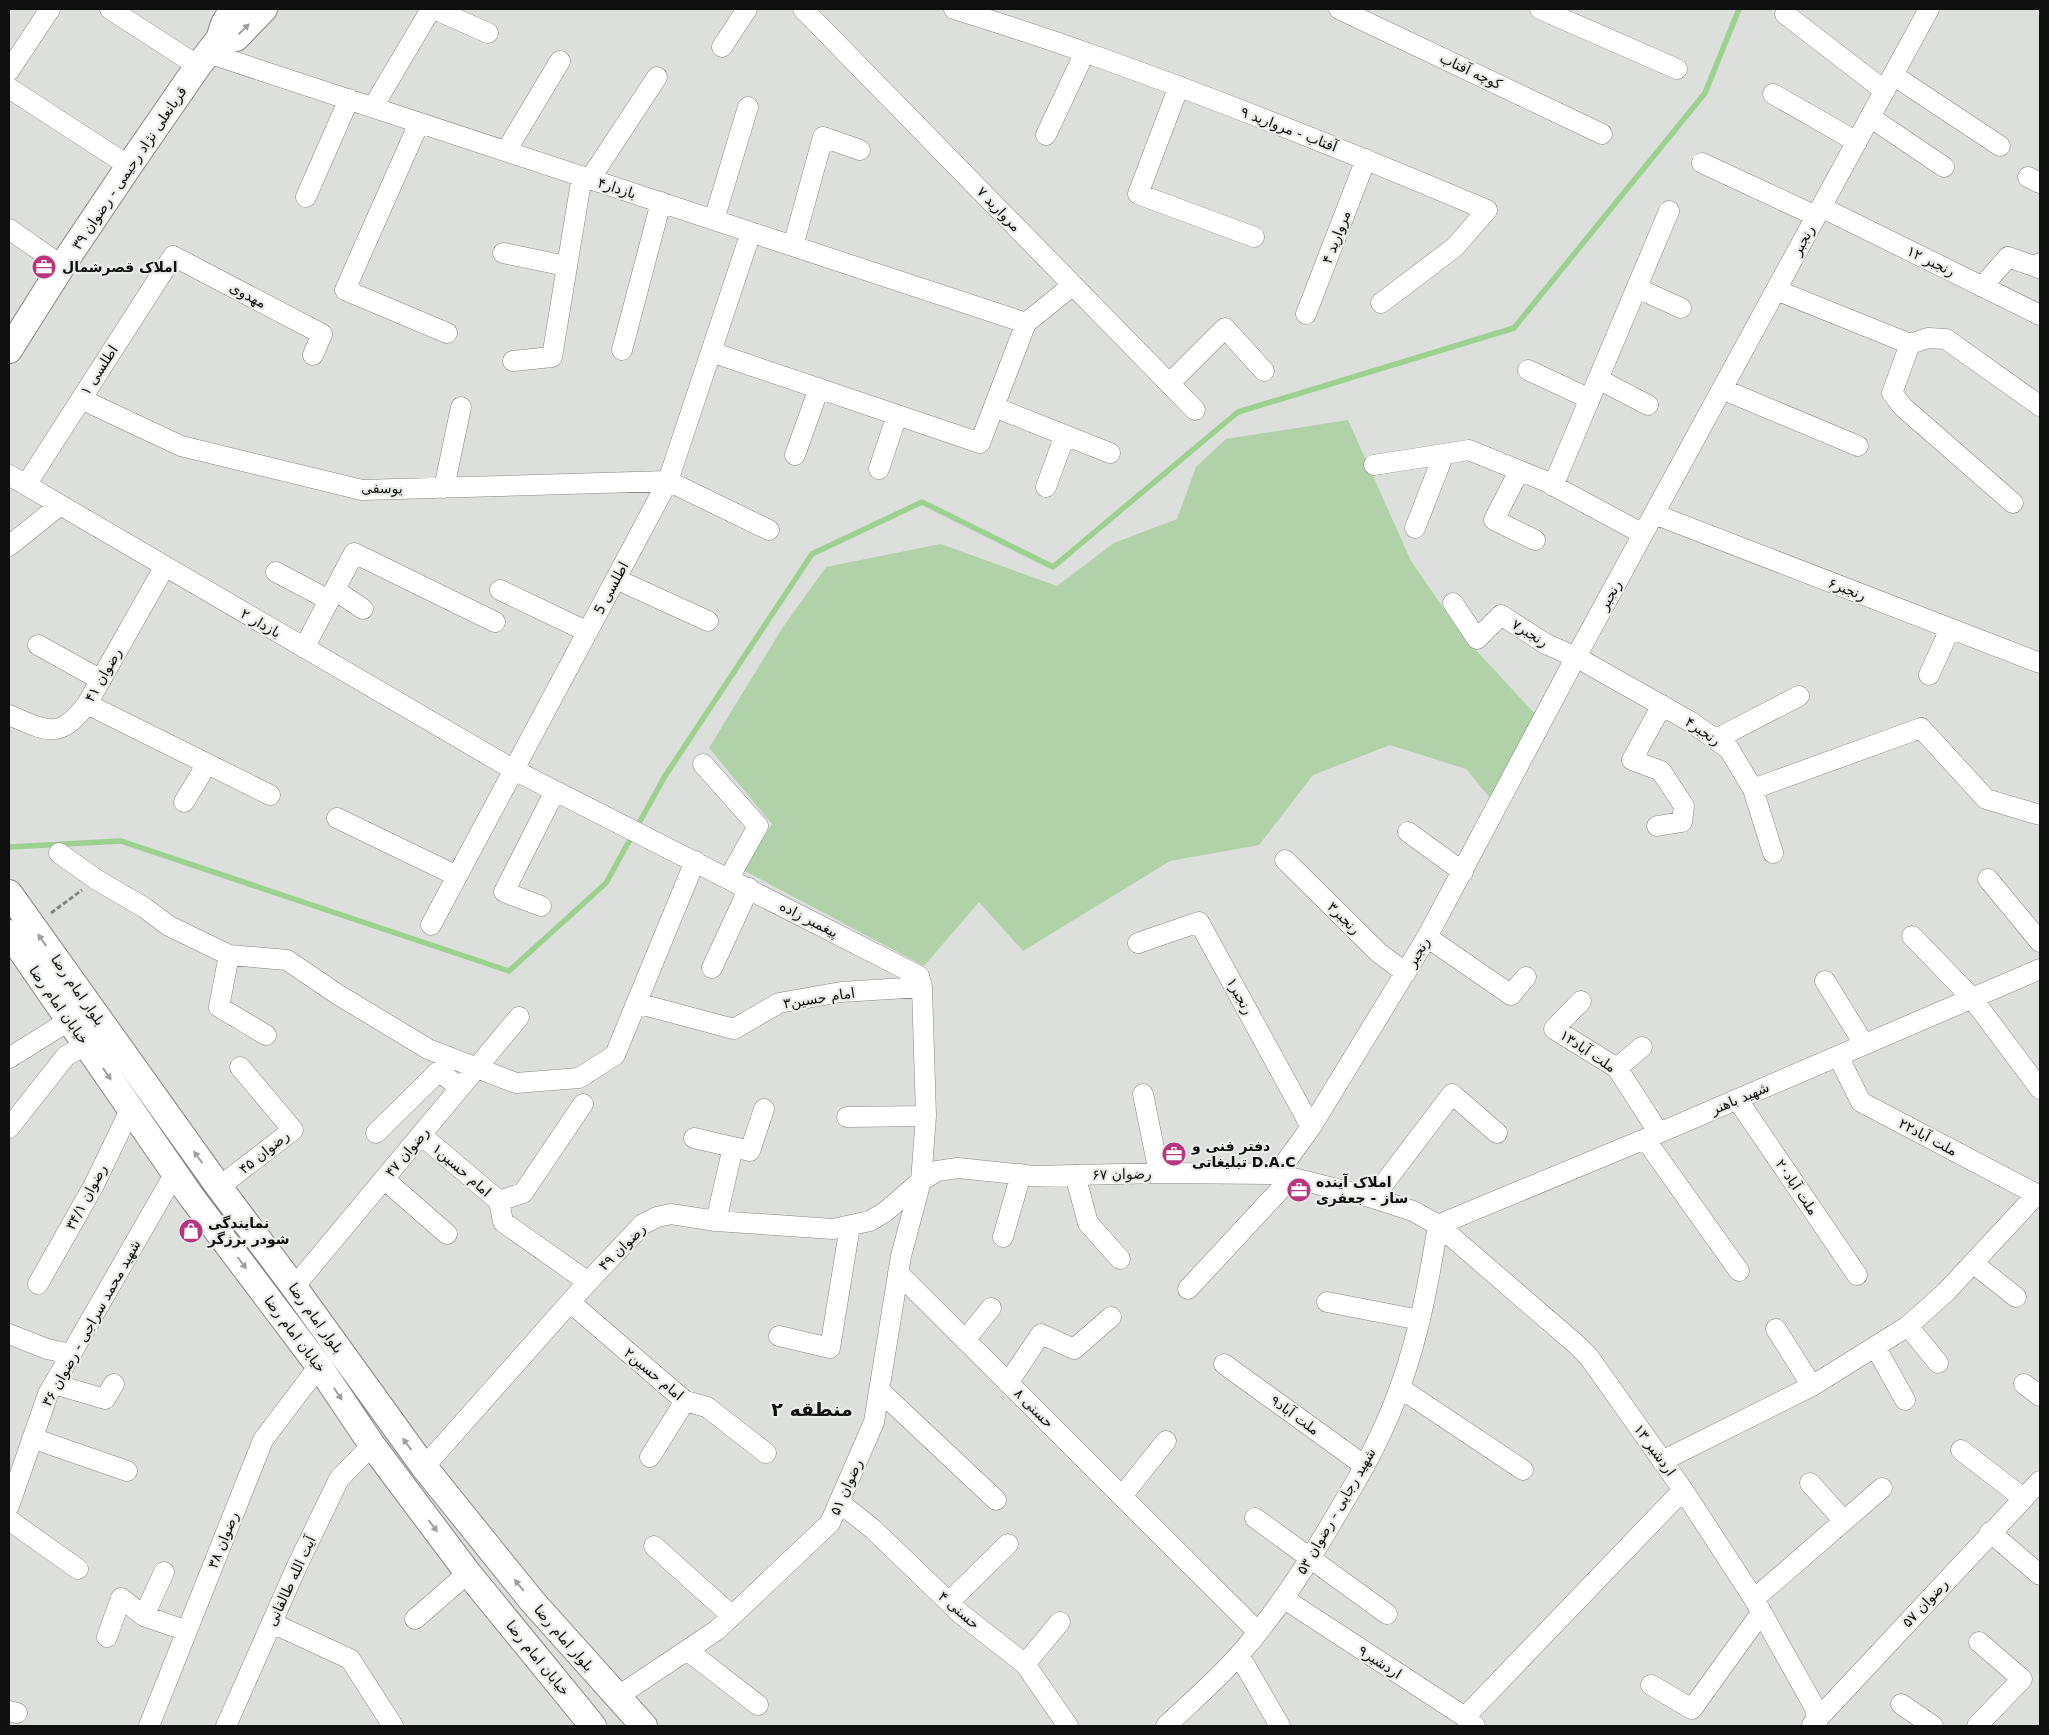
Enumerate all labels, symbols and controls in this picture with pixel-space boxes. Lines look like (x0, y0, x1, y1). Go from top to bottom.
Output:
one-way arrow (238, 23, 250, 35)
street label: کوچه آفتاب (1437, 50, 1505, 93)
street label: قربانعلی نژاد رحیمی - رضوان ۳۹ (68, 83, 190, 253)
street label: آفتاب - مروارید ۹ (1238, 103, 1341, 156)
street label: بازدار۴ (596, 174, 638, 203)
street label: مروارید ۷ (973, 183, 1024, 235)
street label: مروارید ۴ (1319, 208, 1354, 266)
street label: رنجبر (1788, 222, 1819, 259)
street label: رنجبر ۱۲ (1904, 243, 1957, 280)
office icon: املاک قصرشمال (31, 254, 57, 280)
place label: املاک قصرشمال (62, 259, 178, 276)
street label: مهدوی (227, 279, 269, 312)
street label: اطلسی ۱ (77, 342, 121, 398)
street label: یوسفی (361, 480, 403, 497)
street label: اطلسی 5 (591, 559, 631, 617)
street label: رنجبر۶ (1825, 575, 1868, 604)
street label: رنجبر (1595, 577, 1626, 614)
street label: بازدار ۲ (238, 605, 284, 642)
street label: رنجبر۷ (1509, 616, 1551, 651)
street label: رضوان ۴۱ (81, 645, 126, 705)
street label: رنجبر۴ (1682, 713, 1724, 749)
street label: پیغمبر زاده (777, 897, 841, 941)
street label: رنجبر۳ (1324, 898, 1364, 938)
one-way arrow (37, 933, 47, 947)
street label: رنجبر (1403, 934, 1434, 971)
street label: بلوار امام رضا (47, 952, 108, 1029)
street label: خیابان امام رضا (25, 963, 92, 1048)
street label: رنجبر۱ (1223, 975, 1256, 1018)
street label: امام حسین۳ (782, 984, 856, 1013)
street label: ملت آباد۱۳ (1557, 1027, 1619, 1075)
one-way arrow (102, 1067, 112, 1080)
street label: شهید باهنر (1708, 1079, 1772, 1119)
street label: ملت آباد۲۲ (1896, 1115, 1960, 1159)
street label: رضوان ۴۷ (382, 1124, 433, 1181)
street label: رضوان ۴۵ (236, 1127, 293, 1178)
place label: دفتر فنی و تبلیغاتی D.A.C (1191, 1138, 1296, 1170)
street label: امام حسین۱ (429, 1140, 495, 1201)
office icon: دفتر فنی و تبلیغاتی D.A.C (1161, 1141, 1187, 1167)
one-way arrow (193, 1150, 203, 1164)
street label: ملت آباد۲۰ (1773, 1156, 1821, 1218)
street label: رضوان ۳۴/۱ (62, 1162, 111, 1233)
street label: رضوان ۶۷ (1092, 1165, 1152, 1184)
place label: املاک آینده ساز - جعفری (1316, 1173, 1408, 1207)
office icon: املاک آینده ساز - جعفری (1286, 1177, 1312, 1203)
place label: نمایندگی شودر برزگر (207, 1215, 290, 1248)
shop icon: نمایندگی شودر برزگر (178, 1218, 204, 1244)
street label: رضوان ۴۹ (595, 1220, 649, 1274)
street label: شهید محمد سراجی - رضوان ۳۶ (38, 1237, 144, 1409)
one-way arrow (236, 1256, 247, 1269)
street label: بلوار امام رضا (284, 1280, 347, 1357)
street label: خیابان امام رضا (260, 1293, 329, 1376)
street label: امام حسین۲ (621, 1345, 687, 1404)
street label: حسنی ۸ (1011, 1385, 1057, 1431)
one-way arrow (333, 1387, 343, 1400)
street label: ملت آباد۹ (1268, 1392, 1322, 1438)
district label: منطقه ۲ (771, 1398, 853, 1420)
street label: اردشیر ۱۳ (1630, 1421, 1679, 1480)
one-way arrow (402, 1437, 412, 1451)
street label: شهید رجایی - رضوان ۵۳ (1293, 1445, 1380, 1577)
street label: رضوان ۵۱ (827, 1457, 866, 1518)
street label: رضوان ۳۸ (204, 1509, 243, 1571)
one-way arrow (427, 1519, 438, 1532)
street label: آیت الله طالقانی (263, 1533, 319, 1628)
street label: رضوان ۵۷ (1899, 1576, 1952, 1631)
one-way arrow (514, 1579, 525, 1592)
street label: حسنی ۴ (935, 1588, 983, 1632)
street label: بلوار امام رضا (530, 1602, 597, 1675)
street label: خیابان امام رضا (502, 1617, 573, 1699)
street label: اردشیر۹ (1355, 1642, 1405, 1683)

